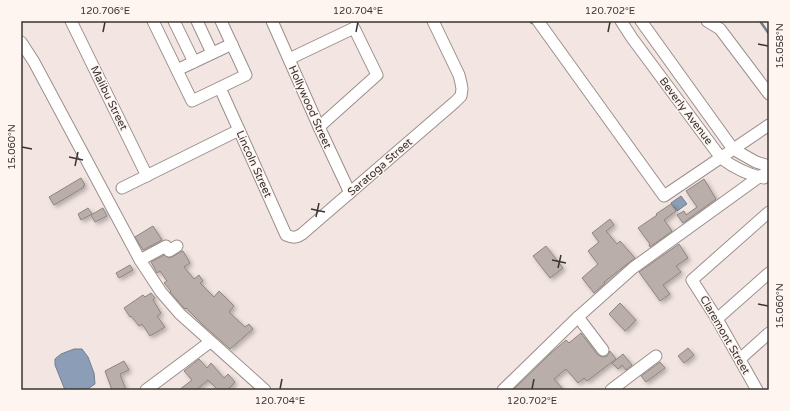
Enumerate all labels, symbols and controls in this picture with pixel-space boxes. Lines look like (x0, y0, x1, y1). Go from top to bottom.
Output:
text: 120.706°E (80, 5, 130, 17)
text: 120.704°E (333, 5, 383, 17)
text: 120.702°E (585, 5, 635, 17)
text: 15.058°N (774, 23, 786, 69)
street label: Hollywood Street (286, 63, 334, 151)
street label: Malibu Street (88, 64, 130, 132)
street label: Beverly Avenue (656, 75, 716, 147)
text: 15.060°N (6, 124, 18, 170)
street label: Lincoln Street (233, 128, 275, 200)
street label: Saratoga Street (345, 135, 415, 199)
text: 15.060°N (774, 283, 786, 329)
street label: Claremont Street (697, 293, 753, 377)
text: 120.704°E (255, 395, 305, 407)
text: 120.702°E (507, 395, 557, 407)

